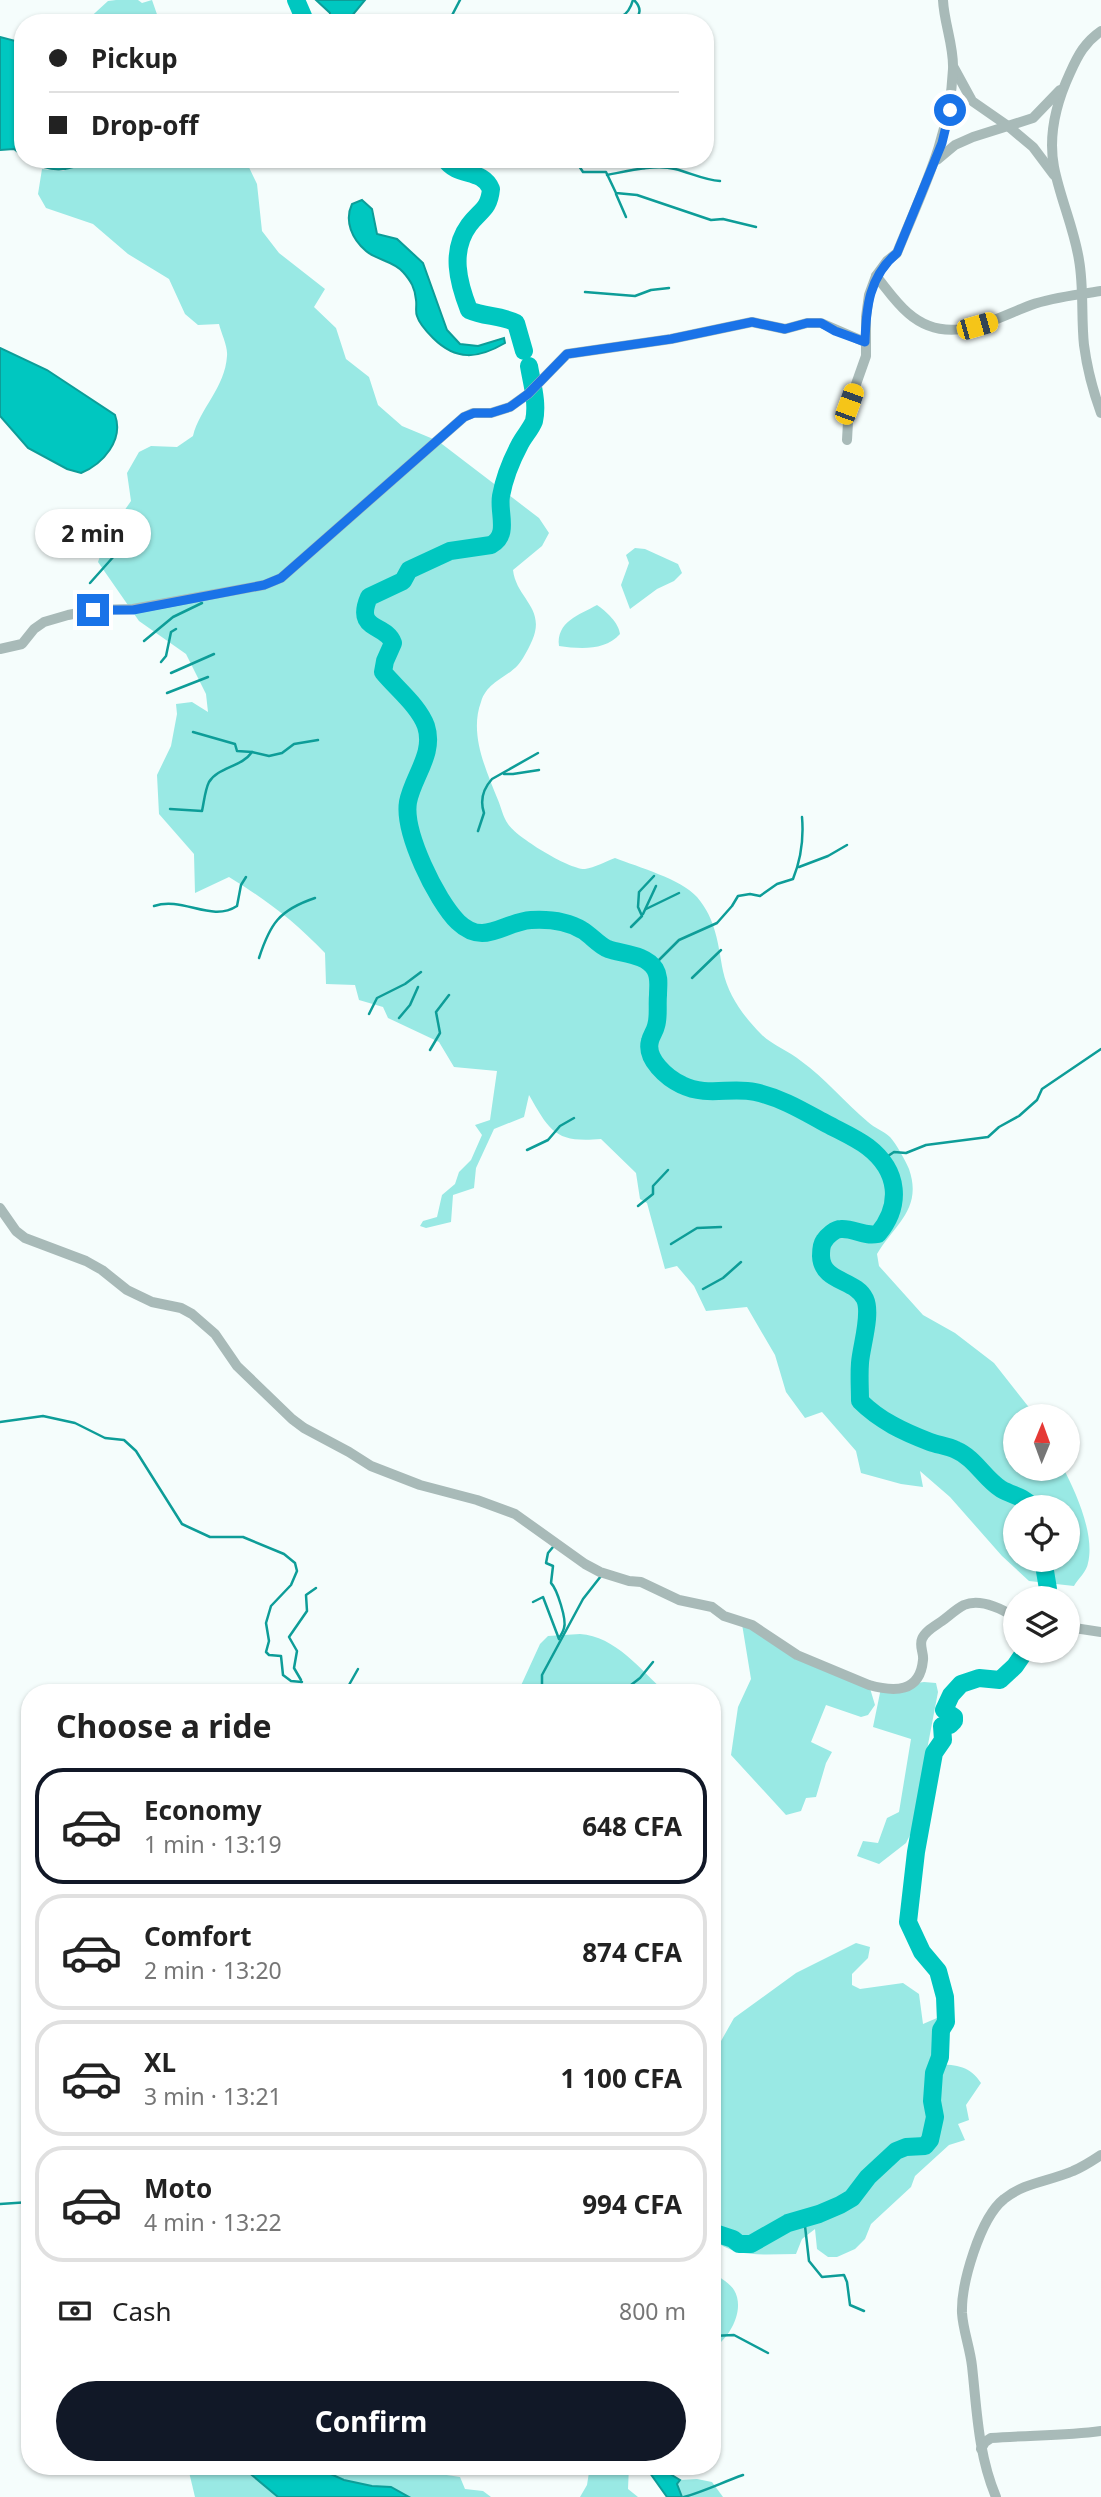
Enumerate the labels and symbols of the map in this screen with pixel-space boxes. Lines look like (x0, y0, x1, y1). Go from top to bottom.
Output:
route start (934, 94, 966, 126)
car (954, 310, 1001, 342)
car (832, 381, 867, 427)
callout: 2 min (35, 508, 151, 558)
route end (77, 594, 109, 626)
north arrow (1003, 1404, 1080, 1480)

